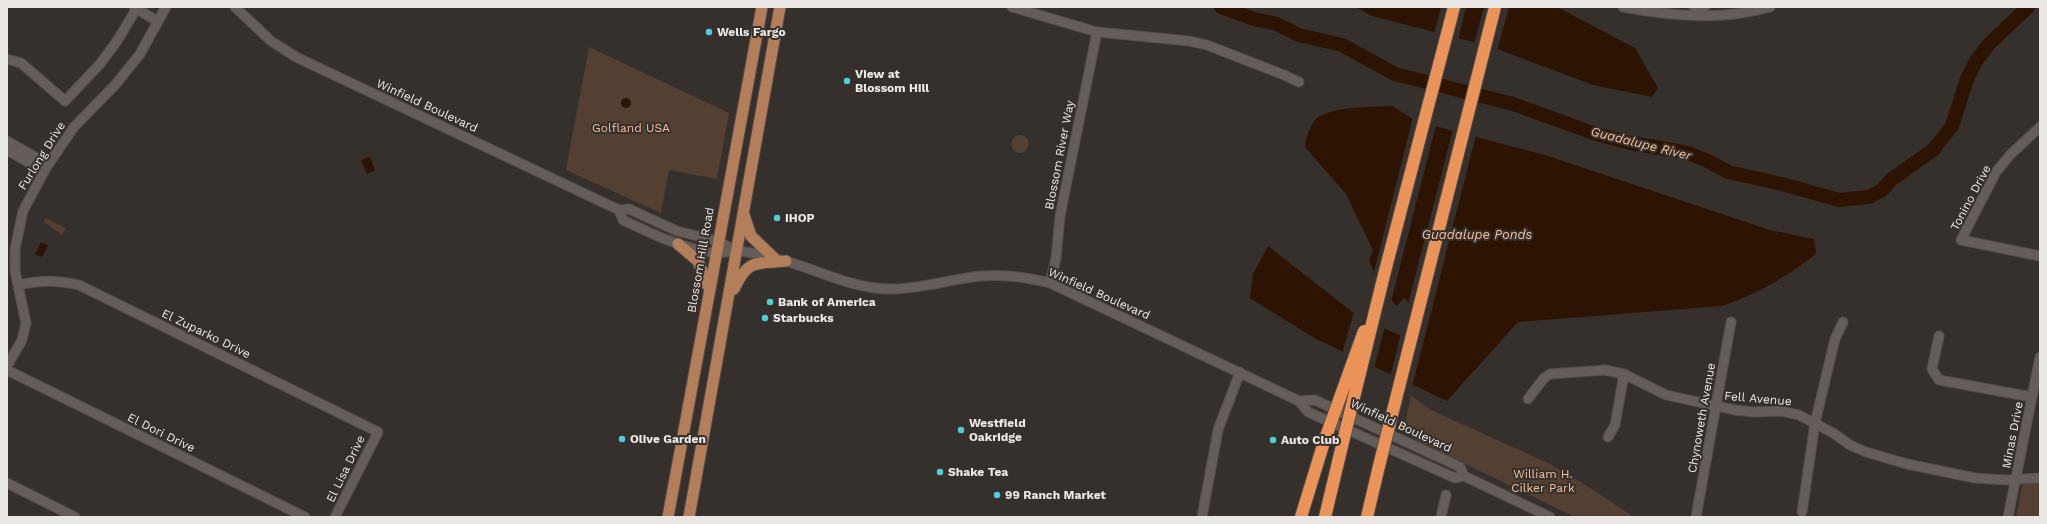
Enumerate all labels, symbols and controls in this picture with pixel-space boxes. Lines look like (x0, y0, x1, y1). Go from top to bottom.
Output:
place label: Wells Fargo (717, 25, 786, 39)
marker: Wells Fargo (704, 27, 714, 37)
place label: View at Blossom Hill (855, 67, 929, 95)
street label: Winfield Boulevard (374, 76, 480, 136)
marker: View at Blossom Hill (842, 76, 852, 86)
street label: Blossom River Way (1042, 99, 1078, 211)
street label: Furlong Drive (15, 119, 69, 193)
park label: Golfland USA (592, 121, 670, 135)
water label: Guadalupe River (1589, 124, 1693, 164)
street label: Tonino Drive (1948, 163, 1994, 233)
street label: Blossom Hill Road (685, 206, 717, 314)
place label: IHOP (785, 211, 815, 225)
marker: IHOP (772, 213, 782, 223)
water label: Guadalupe Ponds (1422, 227, 1532, 243)
street label: Winfield Boulevard (1046, 265, 1152, 323)
place label: Bank of America (778, 295, 876, 309)
marker: Bank of America (765, 297, 775, 307)
street label: El Zuparko Drive (159, 306, 253, 362)
place label: Starbucks (773, 311, 834, 325)
marker: Starbucks (760, 313, 770, 323)
street label: Chynoweth Avenue (1685, 362, 1719, 474)
street label: Fell Avenue (1724, 389, 1792, 409)
street label: Winfield Boulevard (1348, 396, 1454, 456)
street label: Minas Drive (1999, 400, 2027, 470)
street label: El Dori Drive (125, 410, 197, 456)
place label: Westfield Oakridge (969, 416, 1026, 444)
marker: Westfield Oakridge (956, 425, 966, 435)
place label: Olive Garden (630, 432, 706, 446)
street label: El Lisa Drive (324, 433, 368, 505)
place label: Auto Club (1281, 433, 1339, 447)
marker: Olive Garden (617, 434, 627, 444)
marker: Auto Club (1268, 435, 1278, 445)
place label: Shake Tea (948, 465, 1008, 479)
marker: Shake Tea (935, 467, 945, 477)
park label: William H. Cilker Park (1511, 467, 1575, 495)
place label: 99 Ranch Market (1005, 488, 1106, 502)
marker: 99 Ranch Market (992, 490, 1002, 500)

